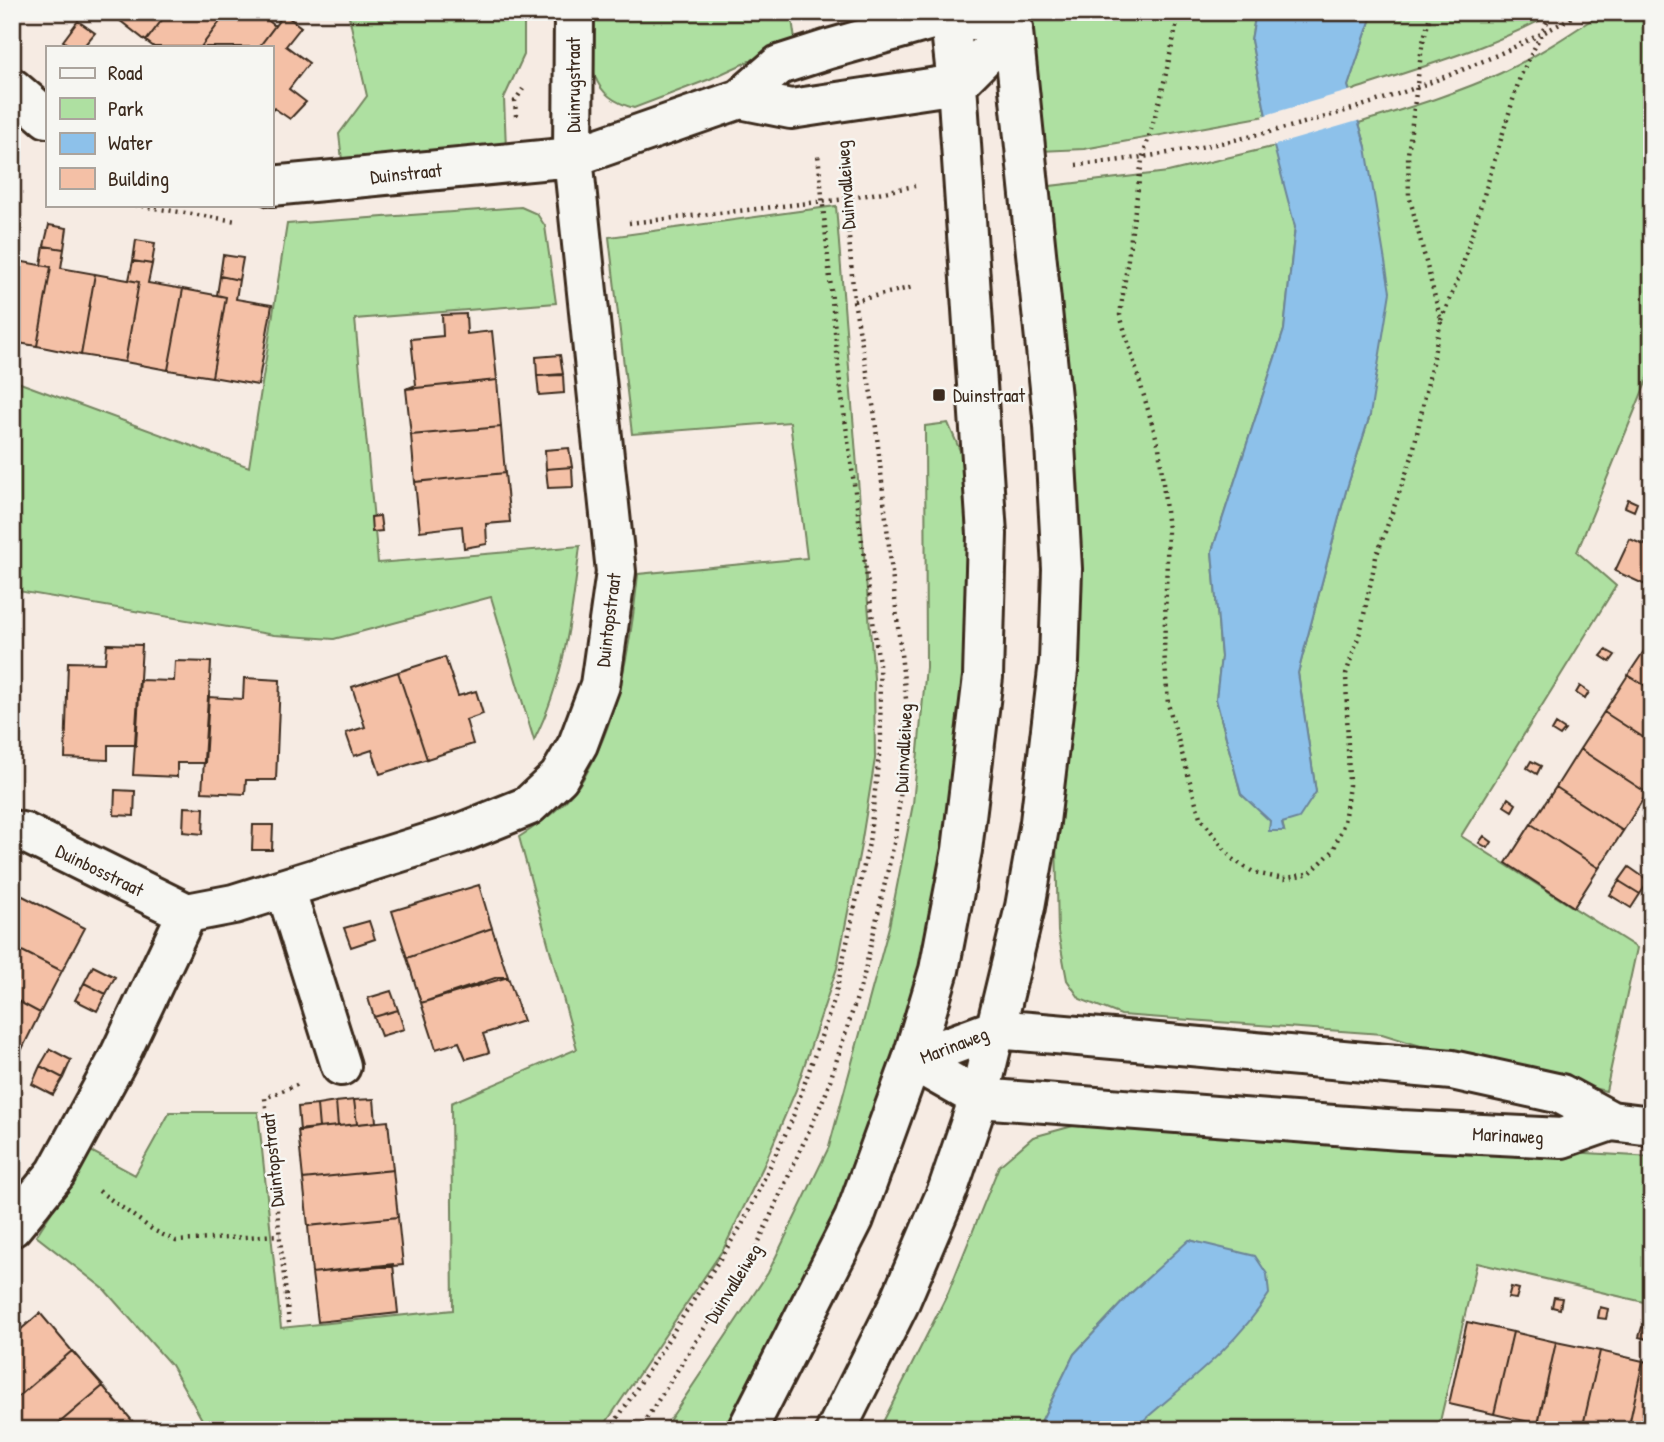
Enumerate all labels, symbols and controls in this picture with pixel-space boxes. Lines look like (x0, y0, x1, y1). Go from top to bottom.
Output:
street label: Duinrugstraat (560, 37, 586, 133)
legend (46, 46, 273, 206)
text: Road (108, 58, 142, 87)
text: Park (108, 94, 143, 123)
text: Water (108, 128, 153, 157)
street label: Duinvalleiweg (829, 140, 861, 230)
street label: Duinstraat (369, 156, 444, 190)
text: Building (108, 164, 169, 193)
place label: Duinstraat (953, 382, 1026, 408)
marker: Duinstraat (931, 387, 947, 403)
street label: Duintopstraat (589, 571, 627, 668)
street label: Duinvalleiweg (888, 703, 918, 793)
street label: Duinbosstraat (52, 838, 149, 903)
street label: Marinaweg (916, 1020, 992, 1070)
street label: Duintopstraat (254, 1111, 290, 1208)
street label: Marinaweg (1472, 1120, 1544, 1150)
street label: Duinvalleiweg (698, 1238, 768, 1328)

